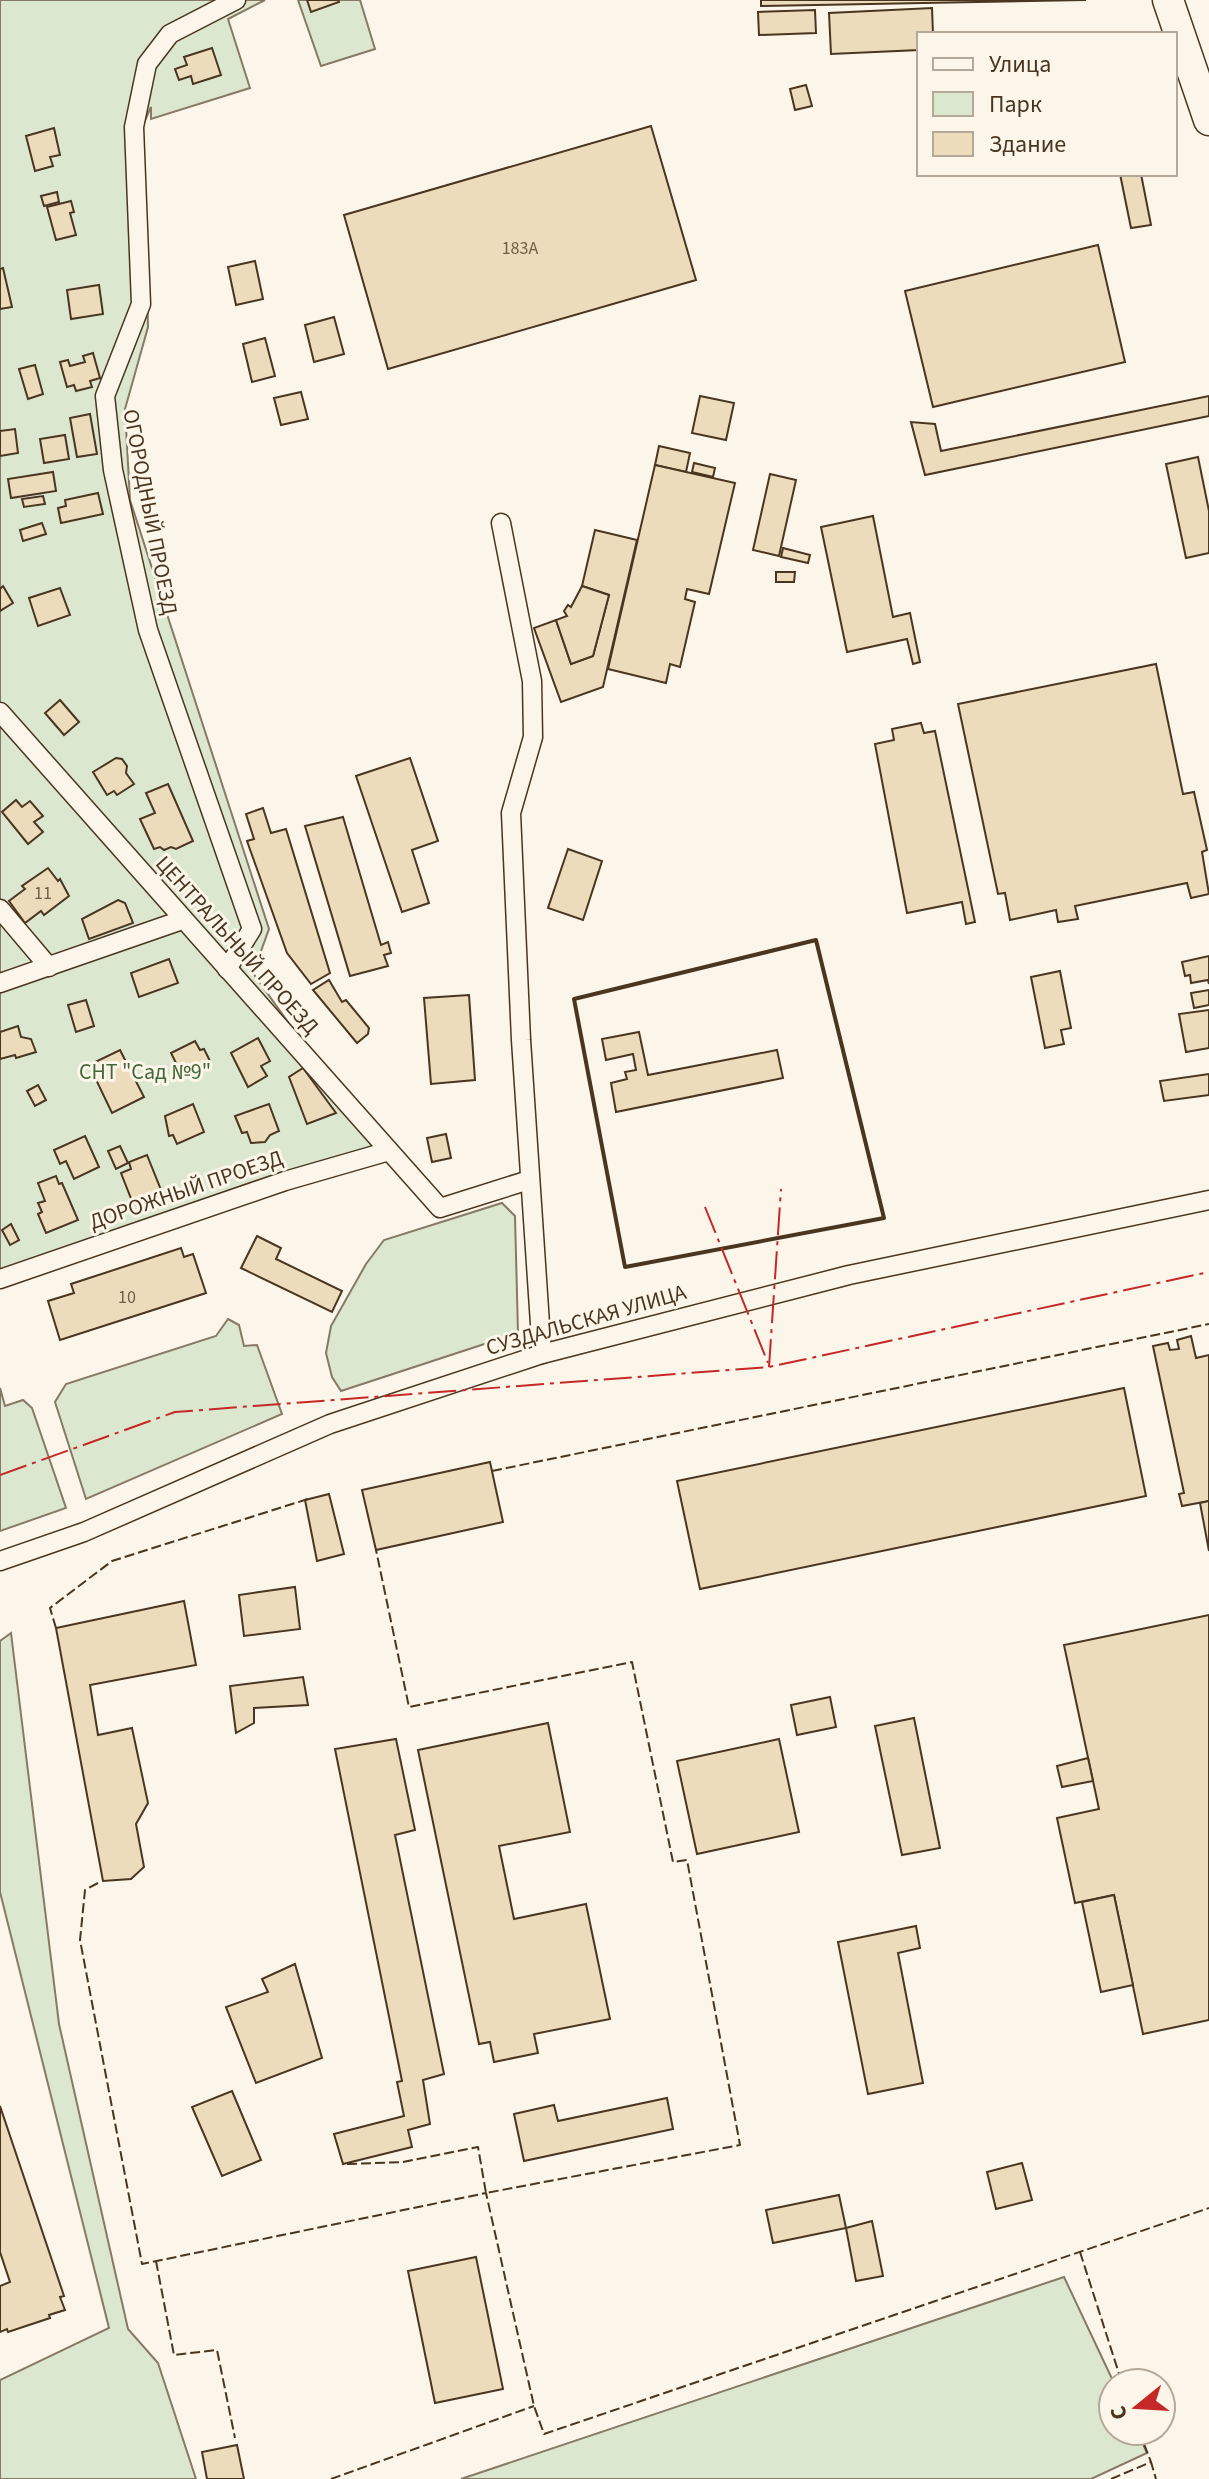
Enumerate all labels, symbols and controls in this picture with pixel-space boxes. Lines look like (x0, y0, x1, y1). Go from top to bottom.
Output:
legend (917, 32, 1177, 176)
text: Улица (989, 47, 1051, 82)
text: Парк (989, 87, 1042, 122)
text: Здание (989, 127, 1066, 162)
house number: 183А (502, 236, 539, 261)
street label: ОГОРОДНЫЙ ПРОЕЗД (114, 406, 186, 618)
street label: ЦЕНТРАЛЬНЫЙ ПРОЕЗД (148, 848, 326, 1042)
house number: 11 (34, 881, 52, 906)
park label: СНТ "Сад №9" (79, 1056, 211, 1088)
street label: ДОРОЖНЫЙ ПРОЕЗД (85, 1142, 287, 1238)
street label: СУЗДАЛЬСКАЯ УЛИЦА (482, 1276, 690, 1364)
house number: 10 (118, 1285, 136, 1310)
north arrow (1097, 2367, 1177, 2447)
text: С (1102, 2402, 1136, 2424)

